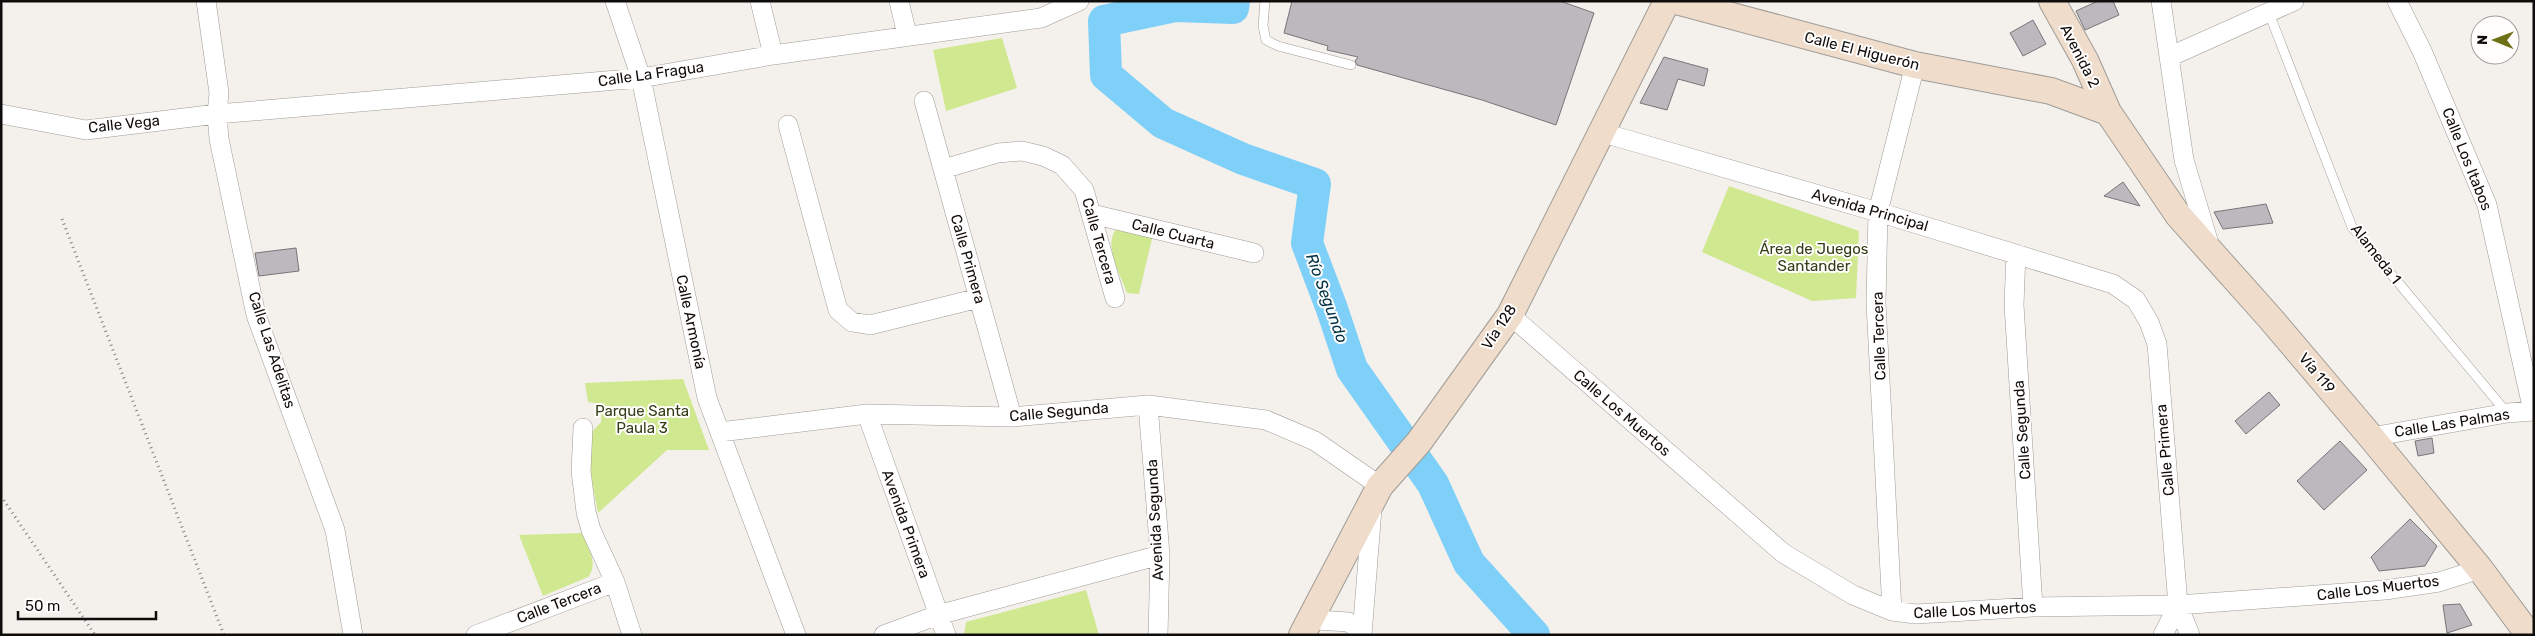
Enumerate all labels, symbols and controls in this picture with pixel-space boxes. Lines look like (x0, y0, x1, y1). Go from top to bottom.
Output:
north arrow (2470, 15, 2520, 65)
street label: Avenida 2 (2056, 21, 2104, 91)
street label: Calle El Higuerón (1803, 28, 1921, 74)
text: N (2474, 35, 2491, 45)
street label: Calle La Fragua (597, 58, 705, 90)
street label: Calle Los Itabos (2438, 105, 2496, 213)
street label: Calle Vega (87, 111, 161, 137)
street label: Avenida Principal (1810, 185, 1930, 235)
street label: Calle Tercera (1078, 196, 1120, 286)
street label: Calle Primera (947, 212, 989, 306)
street label: Calle Cuarta (1130, 215, 1216, 253)
street label: Alameda 1 (2347, 220, 2405, 288)
park label: Área de Juegos Santander (1759, 240, 1869, 275)
water label: Río Segundo (1302, 251, 1352, 345)
street label: Calle Armonía (672, 273, 710, 371)
street label: Calle Las Adelitas (245, 289, 299, 411)
street label: Calle Tercera (1868, 291, 1890, 381)
street label: Vía 128 (1478, 301, 1520, 353)
street label: Vía 119 (2295, 349, 2339, 397)
street label: Calle Los Muertos (1570, 366, 1675, 460)
street label: Calle Segunda (2010, 380, 2034, 480)
street label: Calle Segunda (1009, 399, 1109, 425)
park label: Parque Santa Paula 3 (595, 402, 689, 437)
street label: Calle Primera (2152, 403, 2178, 497)
street label: Calle Las Palmas (2393, 405, 2511, 441)
street label: Avenida Segunda (1143, 459, 1167, 581)
street label: Avenida Primera (878, 467, 934, 581)
street label: Calle Los Muertos (2316, 572, 2440, 604)
street label: Calle Tercera (514, 579, 604, 627)
scale bar (18, 588, 155, 620)
text: 50 m (25, 597, 60, 615)
street label: Calle Los Muertos (1913, 598, 2037, 622)

